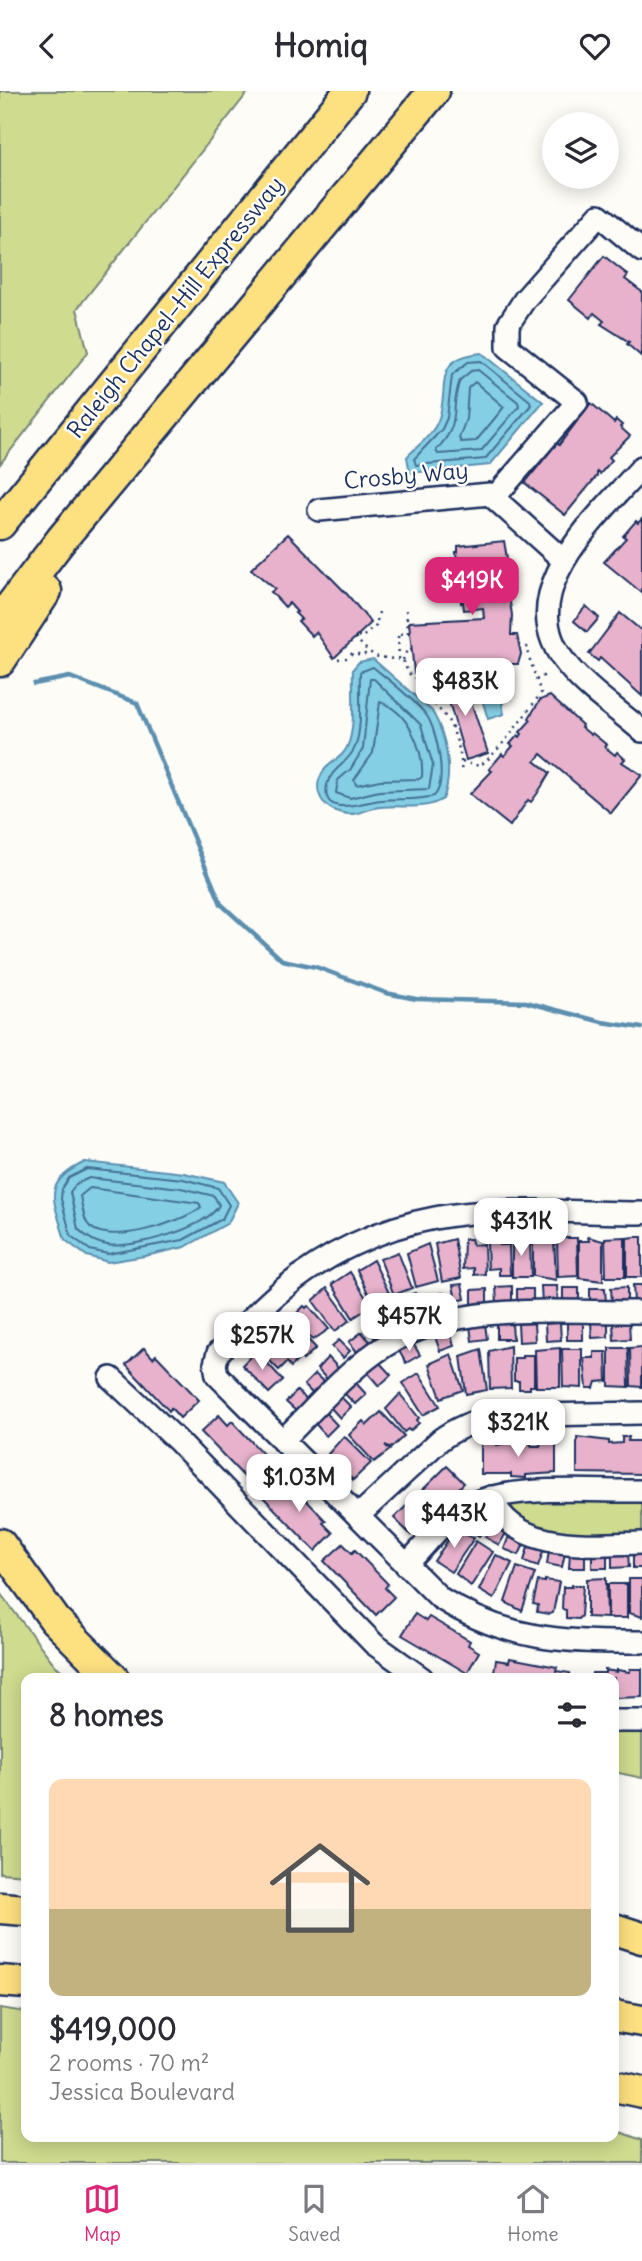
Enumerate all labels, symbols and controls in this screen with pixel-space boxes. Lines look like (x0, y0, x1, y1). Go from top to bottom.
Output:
text: Homiq (274, 25, 368, 66)
icon: back (28, 27, 66, 65)
icon: heart (576, 27, 614, 65)
map controls (542, 112, 619, 189)
button: layers (542, 112, 619, 189)
street label: Raleigh Chapel–Hill Expressway (60, 170, 290, 444)
street label: Crosby Way (342, 455, 470, 495)
pin: $419K (423, 557, 521, 617)
text: $419K (441, 565, 503, 594)
pin: $483K (416, 659, 514, 718)
text: $483K (432, 666, 498, 695)
pin: $431K (472, 1199, 570, 1258)
text: $431K (490, 1206, 552, 1235)
pin: $457K (360, 1293, 458, 1353)
text: $457K (377, 1301, 441, 1330)
pin: $257K (213, 1313, 311, 1372)
text: $257K (230, 1320, 294, 1349)
pin: $321K (469, 1399, 567, 1459)
text: $321K (487, 1407, 549, 1436)
pin: $1.03M (242, 1455, 356, 1514)
text: $1.03M (262, 1462, 336, 1491)
pin: $443K (405, 1491, 503, 1550)
text: $443K (421, 1498, 487, 1527)
text: 8 homes (49, 1696, 164, 1734)
icon: filters (553, 1696, 591, 1734)
icon: home (257, 1825, 383, 1951)
text: $419,000 (49, 2010, 177, 2048)
text: 2 rooms · 70 m² (49, 2048, 209, 2077)
text: Jessica Boulevard (49, 2077, 235, 2106)
tab: Map (83, 2180, 121, 2246)
tab: Saved (288, 2180, 340, 2246)
tab: Home (507, 2180, 559, 2246)

